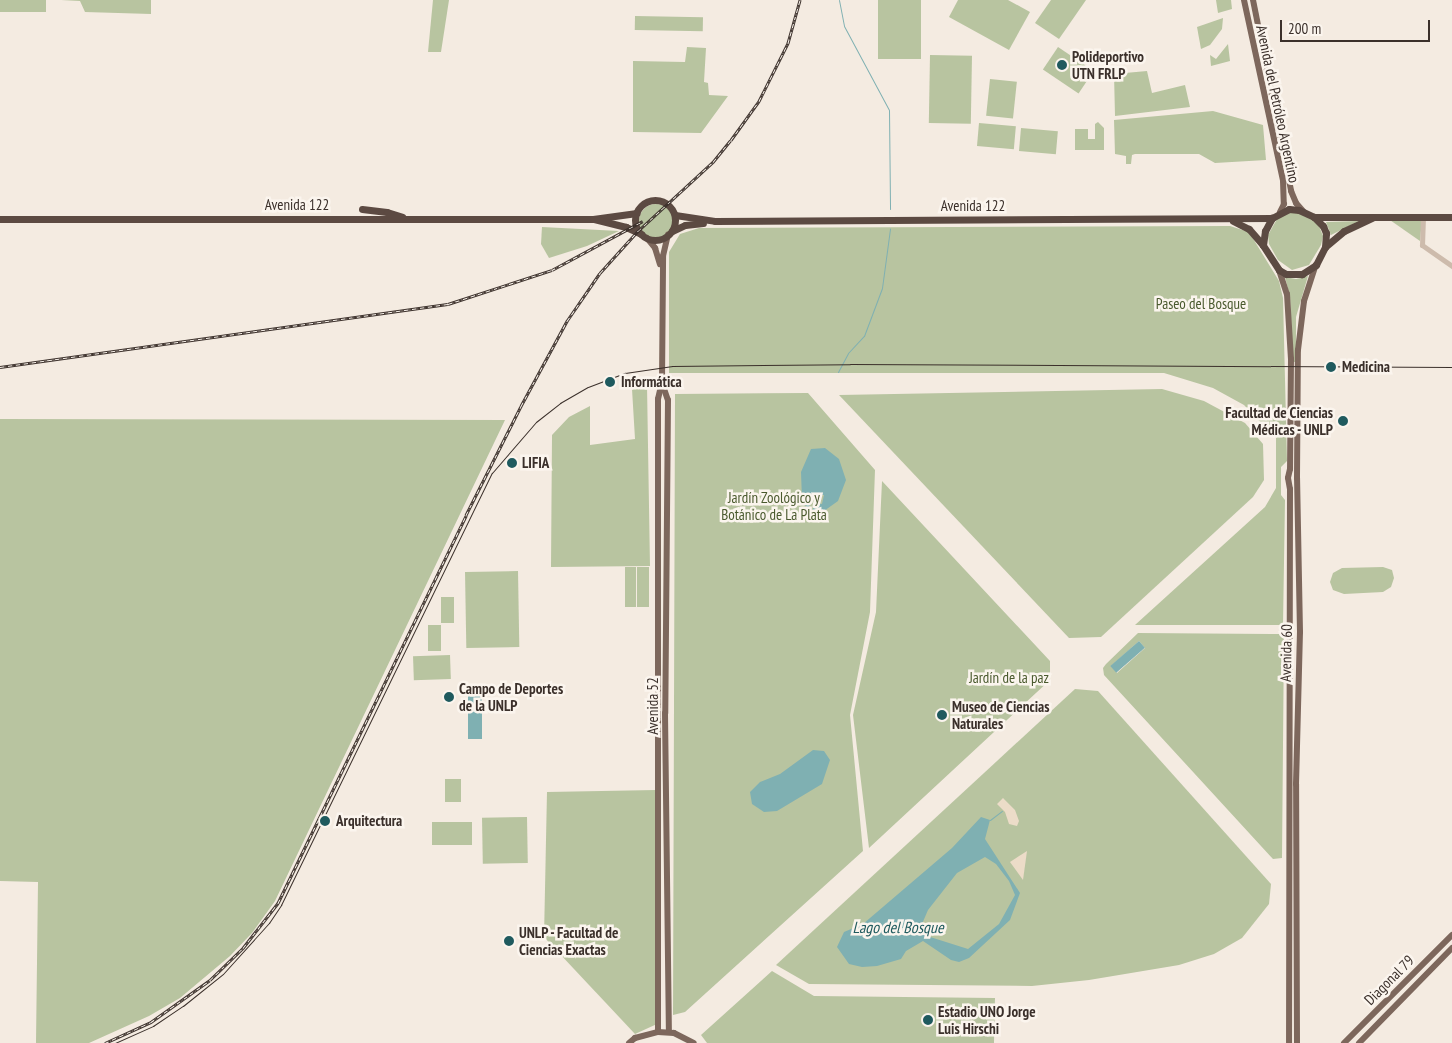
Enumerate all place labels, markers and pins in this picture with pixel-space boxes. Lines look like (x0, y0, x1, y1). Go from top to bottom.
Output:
place label: Polideportivo UTN FRLP (1072, 47, 1144, 82)
marker: Polideportivo UTN FRLP (1056, 59, 1068, 71)
place label: Medicina (1342, 358, 1390, 376)
marker: Medicina (1324, 360, 1338, 374)
place label: Informática (621, 373, 682, 391)
marker: Informática (603, 375, 617, 389)
place label: Facultad de Ciencias Médicas - UNLP (1225, 403, 1333, 438)
marker: Facultad de Ciencias Médicas - UNLP (1337, 415, 1349, 427)
place label: LIFIA (522, 454, 549, 472)
marker: LIFIA (506, 457, 518, 469)
place label: Campo de Deportes de la UNLP (459, 679, 563, 714)
marker: Campo de Deportes de la UNLP (443, 691, 455, 703)
place label: Museo de Ciencias Naturales (952, 697, 1050, 732)
marker: Museo de Ciencias Naturales (936, 709, 948, 721)
place label: Arquitectura (336, 812, 402, 830)
marker: Arquitectura (318, 814, 332, 828)
place label: UNLP - Facultad de Ciencias Exactas (519, 923, 620, 958)
marker: UNLP - Facultad de Ciencias Exactas (503, 935, 515, 947)
place label: Estadio UNO Jorge Luis Hirschi (938, 1002, 1036, 1037)
marker: Estadio UNO Jorge Luis Hirschi (922, 1014, 934, 1026)

